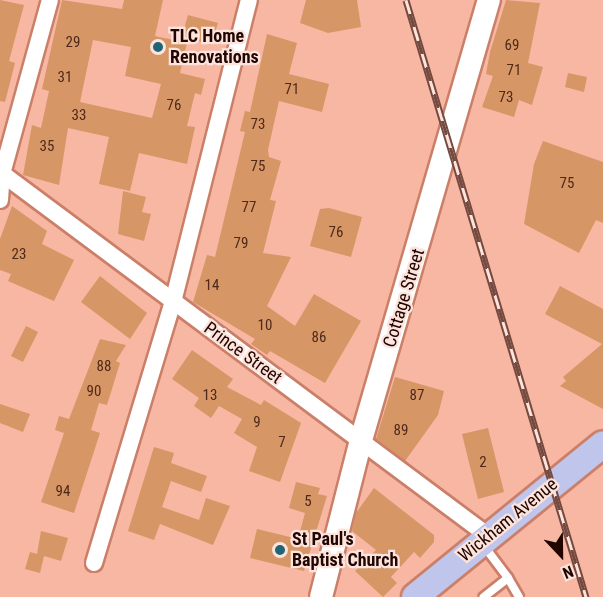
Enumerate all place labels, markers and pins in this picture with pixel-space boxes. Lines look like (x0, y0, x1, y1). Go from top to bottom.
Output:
place label: TLC Home Renovations (170, 26, 259, 68)
marker: TLC Home Renovations (151, 40, 165, 54)
place label: St Paul's Baptist Church (292, 529, 398, 572)
marker: St Paul's Baptist Church (273, 543, 287, 557)

